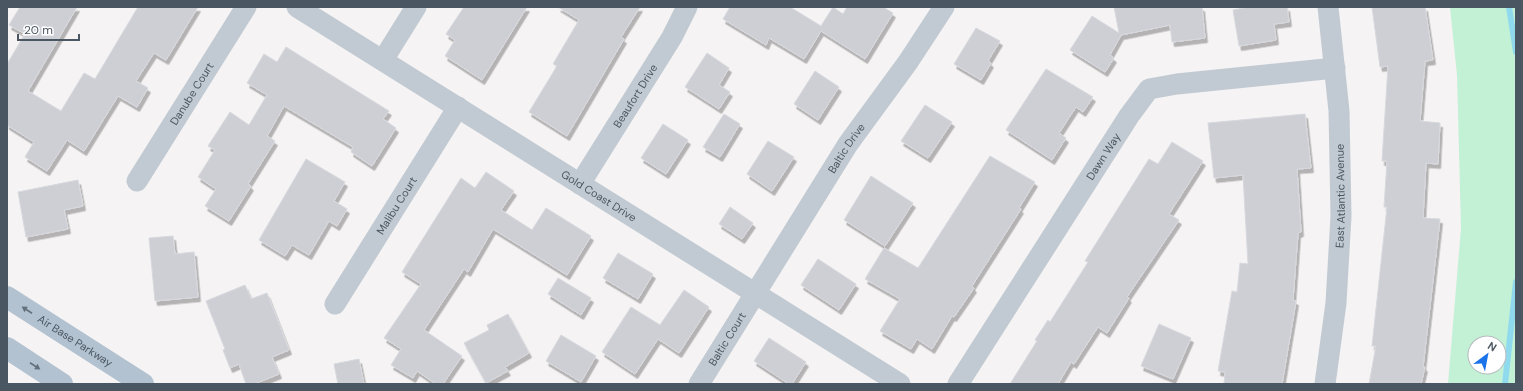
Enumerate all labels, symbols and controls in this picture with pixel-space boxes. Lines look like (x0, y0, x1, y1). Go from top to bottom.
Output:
scale bar (18, 16, 79, 42)
text: 20 m (24, 22, 53, 38)
street label: Danube Court (167, 60, 217, 128)
street label: Beaufort Drive (610, 61, 660, 130)
street label: Baltic Drive (825, 120, 868, 176)
street label: Dawn Way (1083, 130, 1123, 183)
street label: East Atlantic Avenue (1332, 144, 1348, 248)
street label: Gold Coast Drive (559, 167, 639, 225)
street label: Malibu Court (373, 174, 420, 237)
one-way arrow (22, 306, 32, 314)
street label: Baltic Court (705, 310, 749, 368)
street label: Air Base Parkway (35, 312, 115, 370)
north arrow (1467, 335, 1507, 375)
text: N (1485, 338, 1499, 355)
one-way arrow (30, 362, 40, 370)

